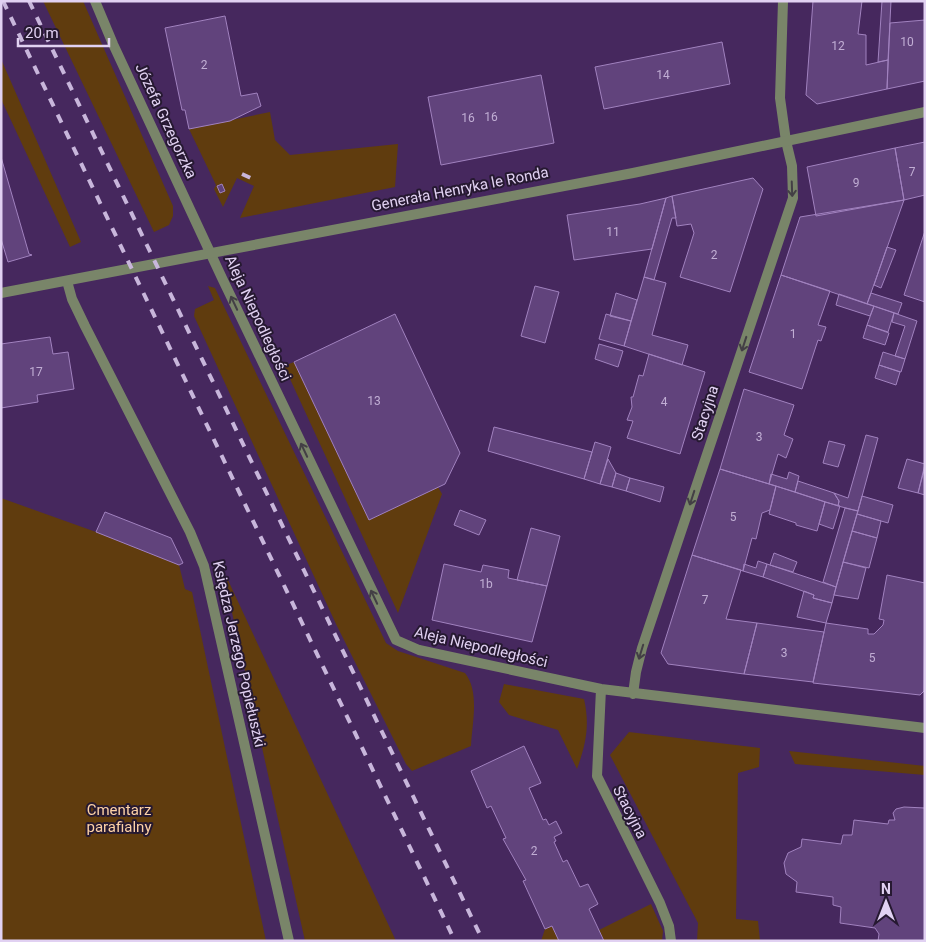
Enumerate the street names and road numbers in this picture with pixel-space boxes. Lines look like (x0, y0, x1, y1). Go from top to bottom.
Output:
street label: Józefa Grzegorzka (131, 61, 201, 181)
street label: Generała Henryka le Ronda (370, 163, 550, 215)
street label: Aleja Niepodległości (221, 252, 295, 384)
street label: Stacyjna (688, 383, 722, 443)
street label: Księdza Jerzego Popiełuszki (209, 559, 269, 749)
street label: Aleja Niepodległości (412, 623, 550, 671)
street label: Stacyjna (609, 783, 651, 841)

